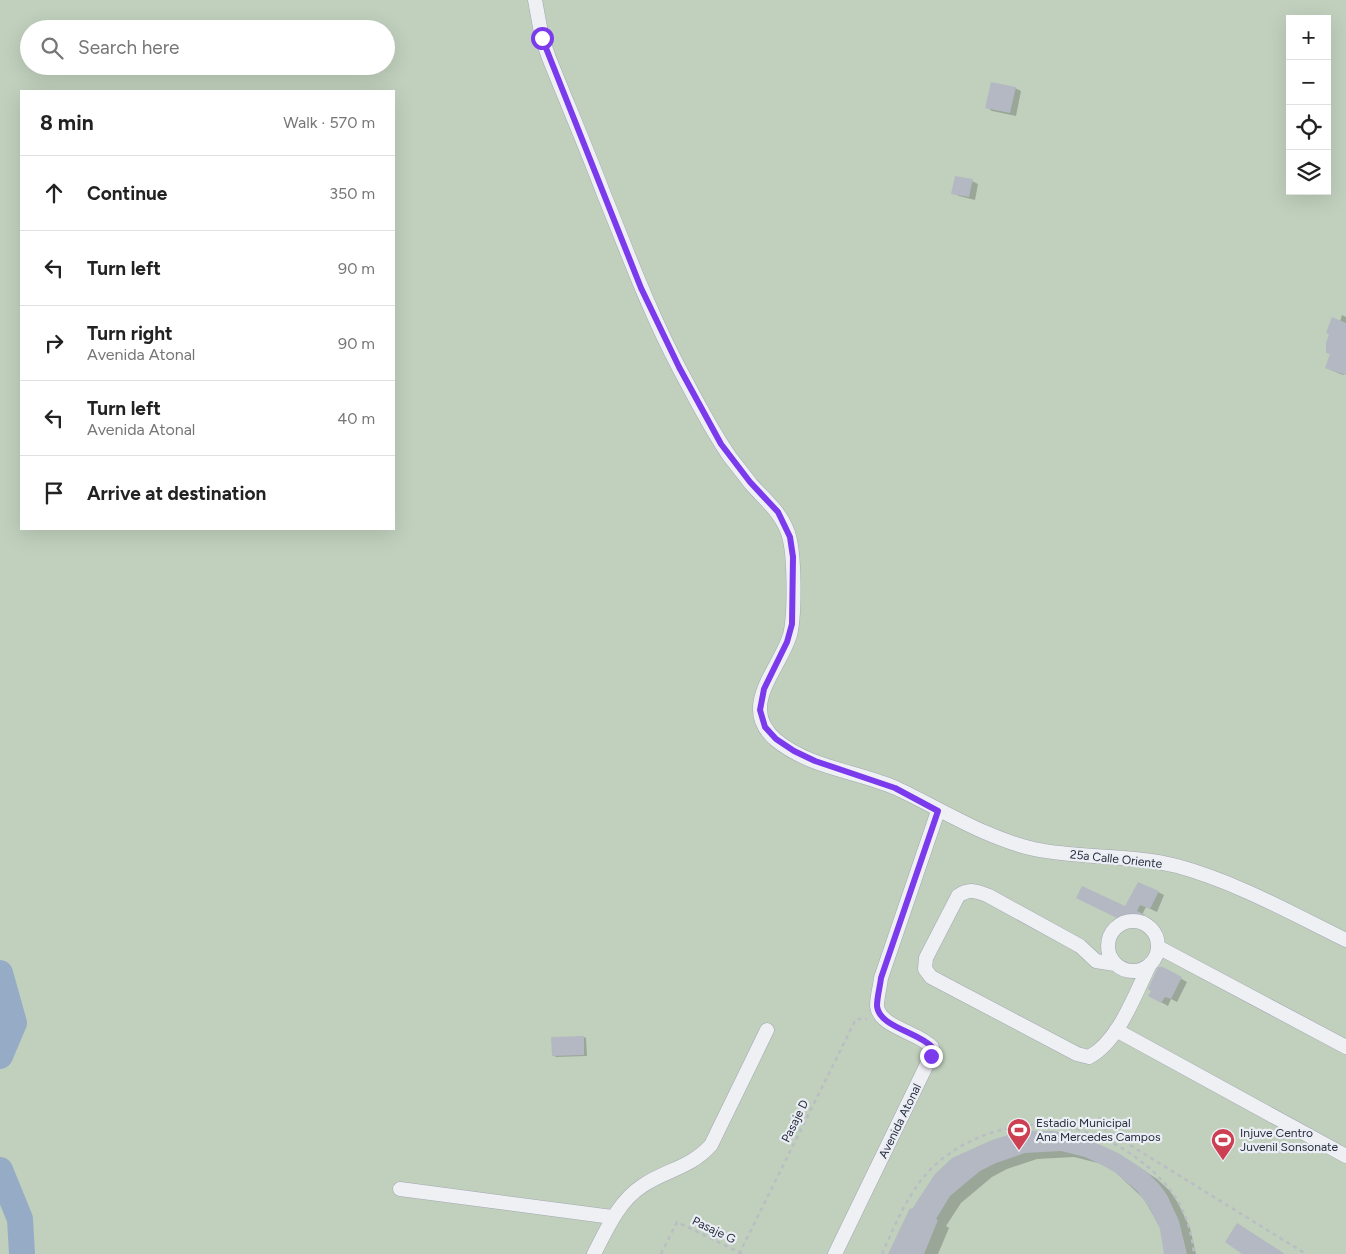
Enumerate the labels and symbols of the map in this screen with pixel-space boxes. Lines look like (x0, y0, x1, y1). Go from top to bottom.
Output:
route start (531, 27, 554, 50)
street label: 25a Calle Oriente (1069, 847, 1163, 871)
route end (920, 1045, 943, 1068)
street label: Avenida Atonal (876, 1081, 924, 1161)
street label: Pasaje D (779, 1097, 811, 1145)
place label: Estadio Municipal Ana Mercedes Campos (1036, 1116, 1161, 1144)
sports icon: Estadio Municipal Ana Mercedes Campos (1006, 1117, 1032, 1151)
place label: Injuve Centro Juvenil Sonsonate (1240, 1126, 1339, 1154)
sports icon: Injuve Centro Juvenil Sonsonate (1210, 1127, 1236, 1161)
street label: Pasaje G (690, 1214, 738, 1246)

